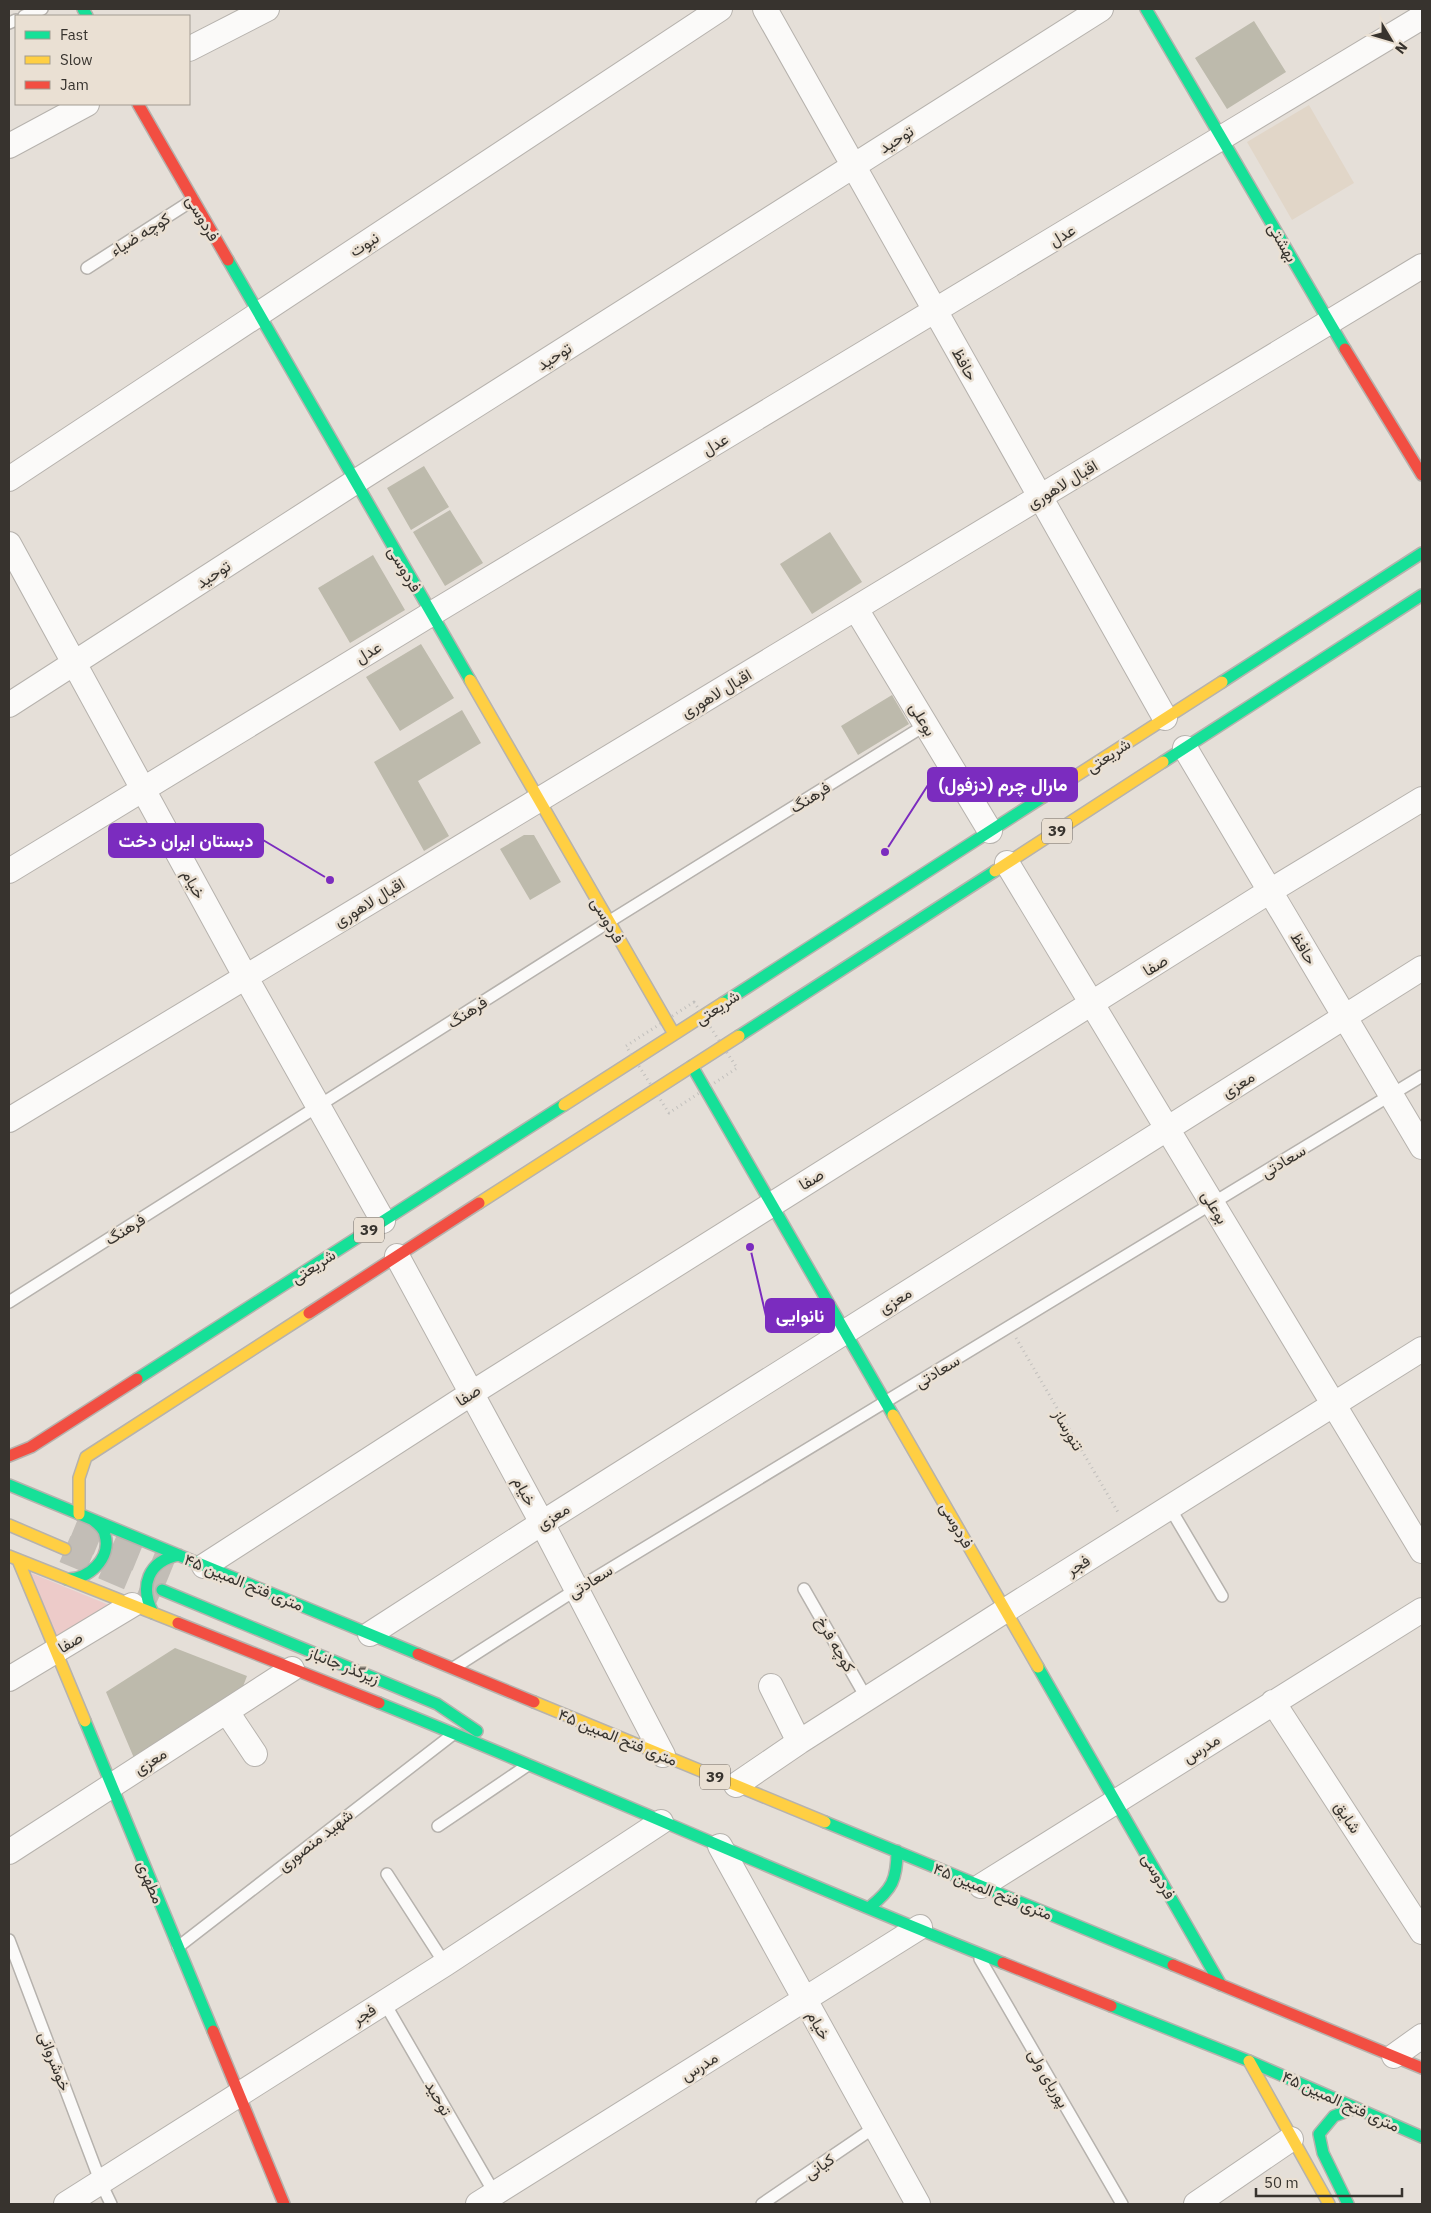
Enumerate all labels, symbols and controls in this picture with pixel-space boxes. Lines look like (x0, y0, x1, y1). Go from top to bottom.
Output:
legend (15, 15, 190, 105)
north arrow (1366, 15, 1416, 65)
text: Fast (60, 25, 88, 44)
text: N (1391, 38, 1411, 58)
text: Slow (60, 50, 93, 69)
text: Jam (60, 75, 89, 94)
street label: توحید (875, 121, 918, 158)
street label: فردوسی (181, 191, 224, 245)
street label: کوچه ضیاء (106, 208, 175, 262)
street label: عدل (1045, 219, 1079, 251)
street label: بهشتی (1263, 219, 1302, 266)
street label: نبوت (345, 227, 383, 262)
street label: توحید (533, 338, 576, 375)
street label: حافظ (948, 344, 982, 384)
street label: عدل (698, 428, 732, 460)
street label: اقبال لاهوری (1023, 455, 1101, 514)
street label: فردوسی (383, 542, 426, 596)
street label: توحید (192, 555, 235, 593)
street label: عدل (351, 636, 385, 668)
street label: اقبال لاهوری (677, 664, 755, 723)
street label: بوعلی (904, 699, 941, 740)
street label: شریعتی (1082, 733, 1135, 778)
callout: مارال چرم (دزفول) (928, 768, 1077, 801)
text: مارال چرم (دزفول) (938, 773, 1068, 797)
street label: فرهنگ (786, 777, 834, 818)
road number: 39 (1042, 818, 1072, 844)
callout: دبستان ایران دخت (109, 824, 263, 857)
text: دبستان ایران دخت (119, 829, 253, 852)
street label: خیام (177, 866, 210, 903)
street label: اقبال لاهوری (330, 873, 408, 932)
street label: فردوسی (586, 893, 629, 947)
street label: حافظ (1287, 928, 1322, 968)
street label: صفا (1139, 950, 1171, 980)
street label: شریعتی (691, 985, 744, 1030)
street label: فرهنگ (443, 992, 491, 1033)
street label: معزی (1218, 1066, 1259, 1103)
street label: سعادتی (1257, 1140, 1310, 1183)
street label: صفا (795, 1164, 827, 1194)
street label: بوعلی (1196, 1187, 1233, 1228)
street label: فرهنگ (101, 1209, 149, 1250)
road number: 39 (354, 1218, 384, 1242)
street label: شریعتی (287, 1244, 340, 1289)
street label: معزی (875, 1282, 916, 1319)
callout: نانوایی (766, 1299, 834, 1332)
text: نانوایی (776, 1304, 824, 1327)
street label: سعادتی (911, 1350, 964, 1393)
street label: صفا (452, 1380, 484, 1410)
street label: تنورساز (1048, 1405, 1089, 1455)
street label: خیام (508, 1473, 541, 1510)
street label: معزی (533, 1498, 574, 1535)
street label: فردوسی (935, 1498, 978, 1552)
street label: ۴۵ متری فتح المبین (181, 1549, 306, 1617)
street label: فجر (1062, 1550, 1094, 1581)
street label: سعادتی (564, 1560, 617, 1603)
street label: کوچه فرخ (810, 1612, 860, 1677)
street label: صفا (54, 1627, 86, 1657)
street label: زیرگذر جانباز (304, 1641, 383, 1689)
street label: ۴۵ متری فتح المبین (555, 1704, 680, 1772)
street label: مدرس (1179, 1729, 1224, 1768)
street label: معزی (130, 1743, 171, 1780)
road number: 39 (700, 1764, 730, 1790)
street label: شایق (1329, 1797, 1366, 1837)
street label: شهید منصوری (273, 1804, 357, 1876)
street label: فردوسی (1137, 1849, 1180, 1903)
street label: مطهری (132, 1858, 169, 1907)
street label: ۴۵ متری فتح المبین (930, 1858, 1055, 1926)
street label: فجر (348, 1999, 380, 2030)
street label: خیام (802, 2007, 835, 2044)
street label: خوشروانی (34, 2028, 76, 2094)
street label: پوریای ولی (1022, 2045, 1074, 2112)
street label: مدرس (677, 2047, 722, 2086)
street label: ۴۵ متری فتح المبین (1278, 2066, 1403, 2138)
street label: توحید (420, 2077, 457, 2120)
street label: کیانی (800, 2149, 838, 2184)
scale bar (1256, 2166, 1402, 2198)
text: 50 m (1264, 2173, 1299, 2192)

